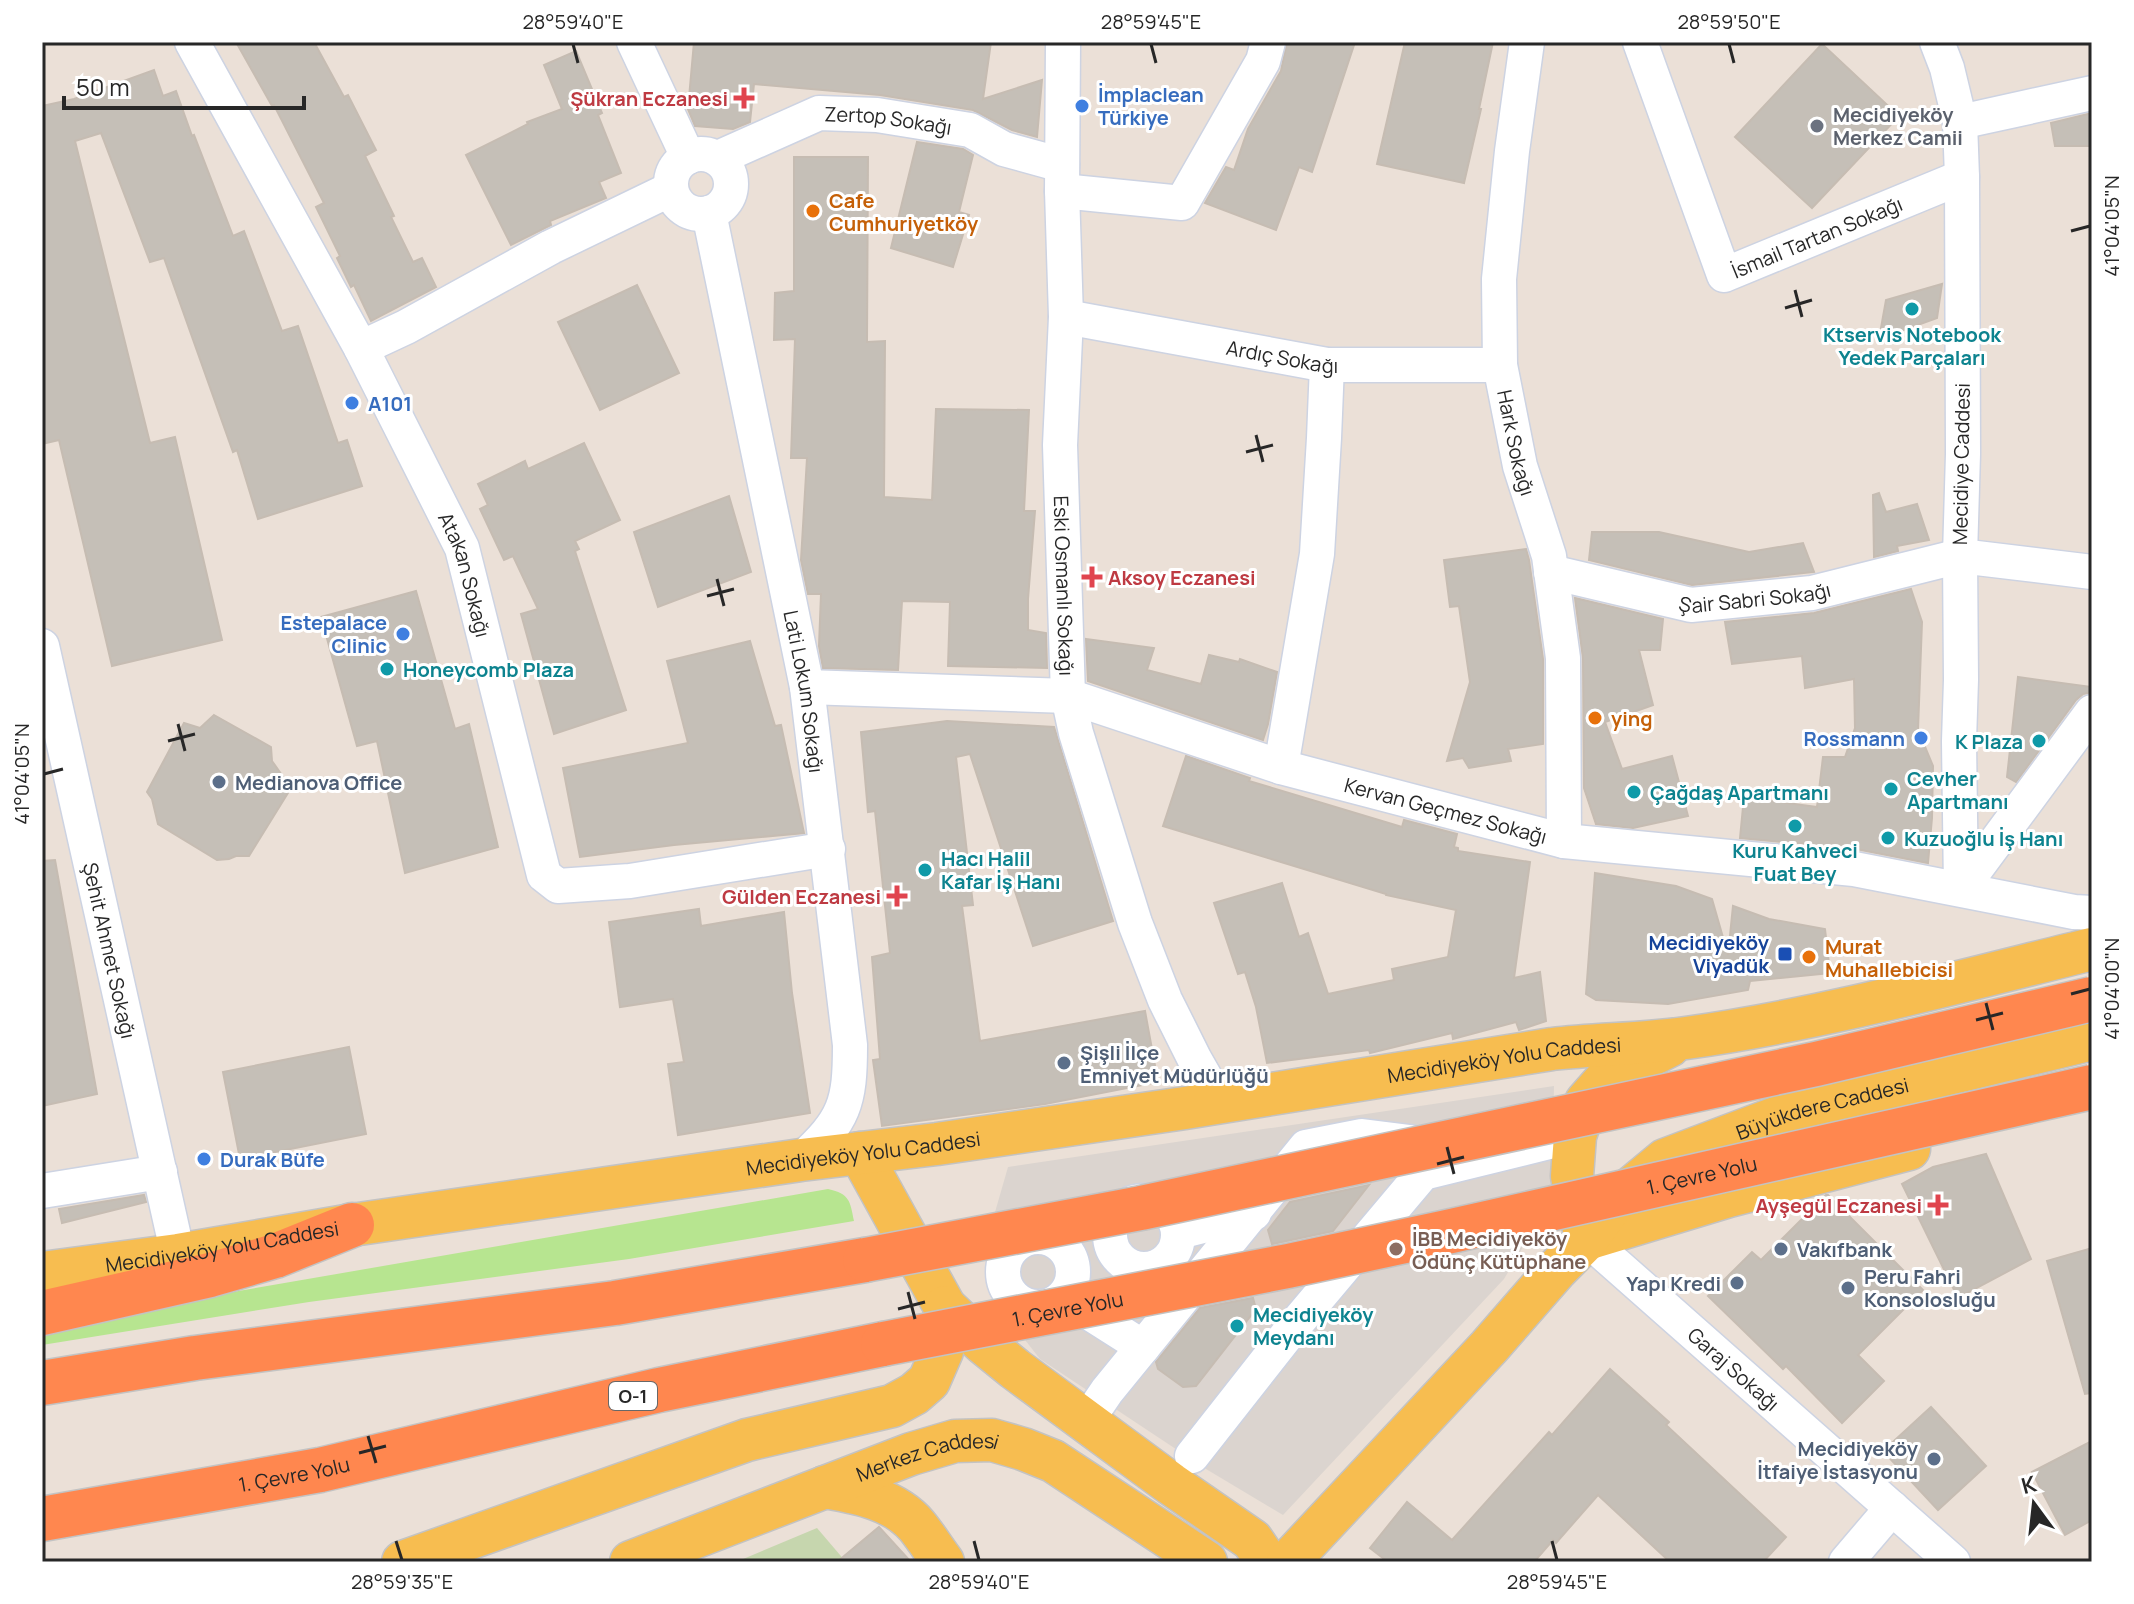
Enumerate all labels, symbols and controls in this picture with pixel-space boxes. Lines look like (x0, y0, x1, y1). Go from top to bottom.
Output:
text: 28°59'40"E (522, 8, 624, 35)
text: 28°59'45"E (1101, 8, 1201, 35)
text: 28°59'50"E (1677, 8, 1781, 35)
scale bar (64, 60, 304, 110)
text: 50 m (76, 70, 130, 103)
place label: İmplaclean Türkiye (1098, 81, 1204, 131)
place label: Şükran Eczanesi (570, 85, 728, 112)
marker: Şükran Eczanesi (735, 89, 753, 107)
marker: İmplaclean Türkiye (1073, 97, 1091, 115)
street label: Zertop Sokağı (824, 100, 954, 140)
place label: Mecidiyeköy Merkez Camii (1833, 101, 1963, 151)
marker: Mecidiyeköy Merkez Camii (1808, 117, 1826, 135)
text: 41°04'05"N (2098, 175, 2125, 277)
place label: Cafe Cumhuriyetköy (829, 187, 979, 237)
street label: İsmail Tartan Sokağı (1727, 190, 1906, 284)
marker: Cafe Cumhuriyetköy (804, 202, 822, 220)
marker: Ktservis Notebook Yedek Parçaları (1903, 300, 1921, 318)
place label: Ktservis Notebook Yedek Parçaları (1823, 321, 2002, 371)
street label: Ardıç Sokağı (1224, 333, 1338, 379)
street label: Mecidiye Caddesi (1946, 383, 1976, 545)
street label: Hark Sokağı (1492, 387, 1542, 499)
place label: A101 (368, 390, 412, 417)
marker: A101 (343, 394, 361, 412)
street label: Eski Osmanlı Sokağı (1048, 495, 1081, 676)
street label: Atakan Sokağı (433, 507, 497, 640)
place label: Aksoy Eczanesi (1108, 564, 1256, 591)
marker: Aksoy Eczanesi (1083, 568, 1101, 586)
street label: Şair Sabri Sokağı (1676, 575, 1833, 618)
street label: Lati Lokum Sokağı (778, 608, 831, 774)
place label: Estepalace Clinic (280, 609, 387, 659)
marker: Estepalace Clinic (394, 625, 412, 643)
place label: Honeycomb Plaza (403, 656, 574, 683)
marker: Honeycomb Plaza (378, 660, 396, 678)
place label: ying (1611, 705, 1653, 732)
marker: ying (1586, 709, 1604, 727)
text: 41°04'05"N (8, 723, 35, 825)
place label: Rossmann (1804, 725, 1905, 752)
place label: K Plaza (1955, 728, 2023, 755)
marker: Rossmann (1912, 729, 1930, 747)
marker: K Plaza (2030, 732, 2048, 750)
place label: Cevher Apartmanı (1907, 765, 2009, 815)
place label: Medianova Office (235, 769, 402, 796)
street label: Kervan Geçmez Sokağı (1342, 771, 1550, 850)
marker: Medianova Office (210, 773, 228, 791)
place label: Çağdaş Apartmanı (1650, 779, 1829, 806)
marker: Cevher Apartmanı (1882, 780, 1900, 798)
marker: Çağdaş Apartmanı (1625, 783, 1643, 801)
marker: Kuru Kahveci Fuat Bey (1786, 817, 1804, 835)
place label: Kuzuoğlu İş Hanı (1904, 825, 2063, 852)
marker: Kuzuoğlu İş Hanı (1879, 829, 1897, 847)
place label: Kuru Kahveci Fuat Bey (1732, 837, 1858, 887)
place label: Hacı Halil Kafar İş Hanı (941, 845, 1061, 895)
street label: Şehit Ahmet Sokağı (77, 860, 143, 1041)
marker: Hacı Halil Kafar İş Hanı (916, 861, 934, 879)
place label: Gülden Eczanesi (722, 883, 881, 910)
marker: Gülden Eczanesi (888, 887, 906, 905)
place label: Mecidiyeköy Viyadük (1649, 929, 1770, 979)
place label: Murat Muhallebicisi (1825, 933, 1953, 983)
text: 41°04'00"N (2098, 938, 2125, 1040)
marker: Mecidiyeköy Viyadük (1776, 945, 1794, 963)
marker: Murat Muhallebicisi (1800, 948, 1818, 966)
street label: Mecidiyeköy Yolu Caddesi (1385, 1030, 1622, 1089)
place label: Şişli İlçe Emniyet Müdürlüğü (1080, 1039, 1269, 1089)
marker: Şişli İlçe Emniyet Müdürlüğü (1055, 1054, 1073, 1072)
street label: Büyükdere Caddesi (1732, 1071, 1911, 1146)
street label: Mecidiyeköy Yolu Caddesi (744, 1124, 982, 1181)
place label: Durak Büfe (220, 1146, 325, 1173)
street label: 1. Çevre Yolu (1644, 1149, 1759, 1200)
marker: Durak Büfe (195, 1150, 213, 1168)
place label: Ayşegül Eczanesi (1755, 1192, 1922, 1219)
marker: Ayşegül Eczanesi (1929, 1196, 1947, 1214)
street label: Mecidiyeköy Yolu Caddesi (104, 1214, 341, 1278)
place label: İBB Mecidiyeköy Ödünç Kütüphane (1412, 1225, 1586, 1275)
place label: Vakıfbank (1797, 1236, 1893, 1263)
marker: İBB Mecidiyeköy Ödünç Kütüphane (1387, 1240, 1405, 1258)
marker: Vakıfbank (1772, 1240, 1790, 1258)
place label: Peru Fahri Konsolosluğu (1864, 1263, 1996, 1313)
place label: Yapı Kredi (1626, 1270, 1721, 1297)
marker: Yapı Kredi (1728, 1274, 1746, 1292)
marker: Peru Fahri Konsolosluğu (1839, 1279, 1857, 1297)
street label: 1. Çevre Yolu (1010, 1285, 1125, 1332)
place label: Mecidiyeköy Meydanı (1253, 1301, 1374, 1351)
marker: Mecidiyeköy Meydanı (1228, 1317, 1246, 1335)
street label: Garaj Sokağı (1682, 1321, 1786, 1417)
road number: O-1 (609, 1382, 657, 1410)
street label: Merkez Caddesi (852, 1426, 1002, 1487)
place label: Mecidiyeköy İtfaiye İstasyonu (1757, 1435, 1919, 1485)
street label: 1. Çevre Yolu (236, 1450, 352, 1498)
marker: Mecidiyeköy İtfaiye İstasyonu (1925, 1450, 1943, 1468)
north arrow (1994, 1464, 2074, 1544)
text: K (2018, 1468, 2040, 1501)
text: 28°59'35"E (351, 1568, 453, 1595)
text: 28°59'40"E (928, 1568, 1030, 1595)
text: 28°59'45"E (1507, 1568, 1607, 1595)

